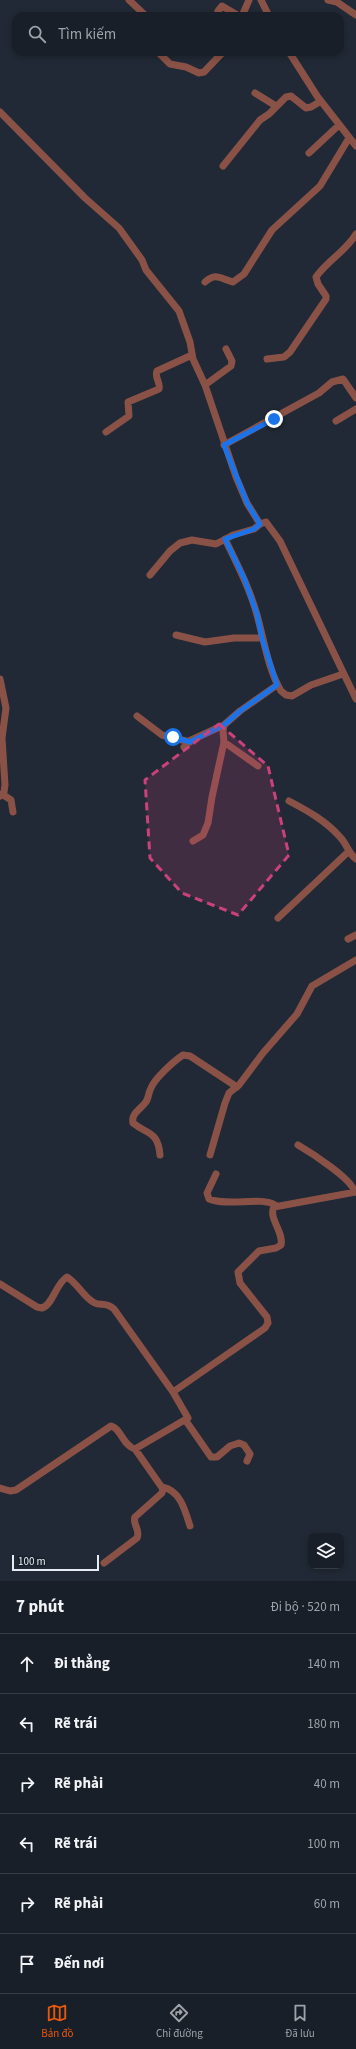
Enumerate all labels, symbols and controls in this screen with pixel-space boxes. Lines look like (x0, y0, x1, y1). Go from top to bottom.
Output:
search box (12, 12, 344, 56)
icon: search (26, 23, 48, 45)
text: Tìm kiếm (58, 24, 116, 45)
route end (265, 410, 283, 428)
route start (164, 728, 182, 746)
map controls (308, 1533, 344, 1569)
button: layers (308, 1533, 344, 1569)
scale bar (12, 1553, 99, 1572)
text: 100 m (18, 1554, 46, 1569)
text: 7 phút (16, 1595, 64, 1619)
text: Đi bộ · 520 m (271, 1598, 340, 1616)
icon: ahead (16, 1653, 38, 1675)
text: Đi thẳng (54, 1653, 110, 1674)
text: 140 m (307, 1655, 340, 1673)
icon: left (16, 1713, 38, 1735)
text: Rẽ trái (54, 1713, 97, 1734)
text: 180 m (307, 1715, 340, 1733)
icon: right (16, 1773, 38, 1795)
text: Rẽ phải (54, 1773, 103, 1794)
text: 40 m (314, 1775, 340, 1793)
icon: left (16, 1833, 38, 1855)
text: Rẽ trái (54, 1833, 97, 1854)
text: 100 m (307, 1835, 340, 1853)
icon: right (16, 1893, 38, 1915)
text: Rẽ phải (54, 1893, 103, 1914)
text: 60 m (314, 1895, 340, 1913)
icon: arrive (16, 1953, 38, 1975)
text: Đến nơi (54, 1953, 104, 1974)
tab: Bản đồ (41, 2002, 74, 2041)
tab: Chỉ đường (156, 2002, 203, 2041)
tab: Đã lưu (285, 2002, 315, 2041)

